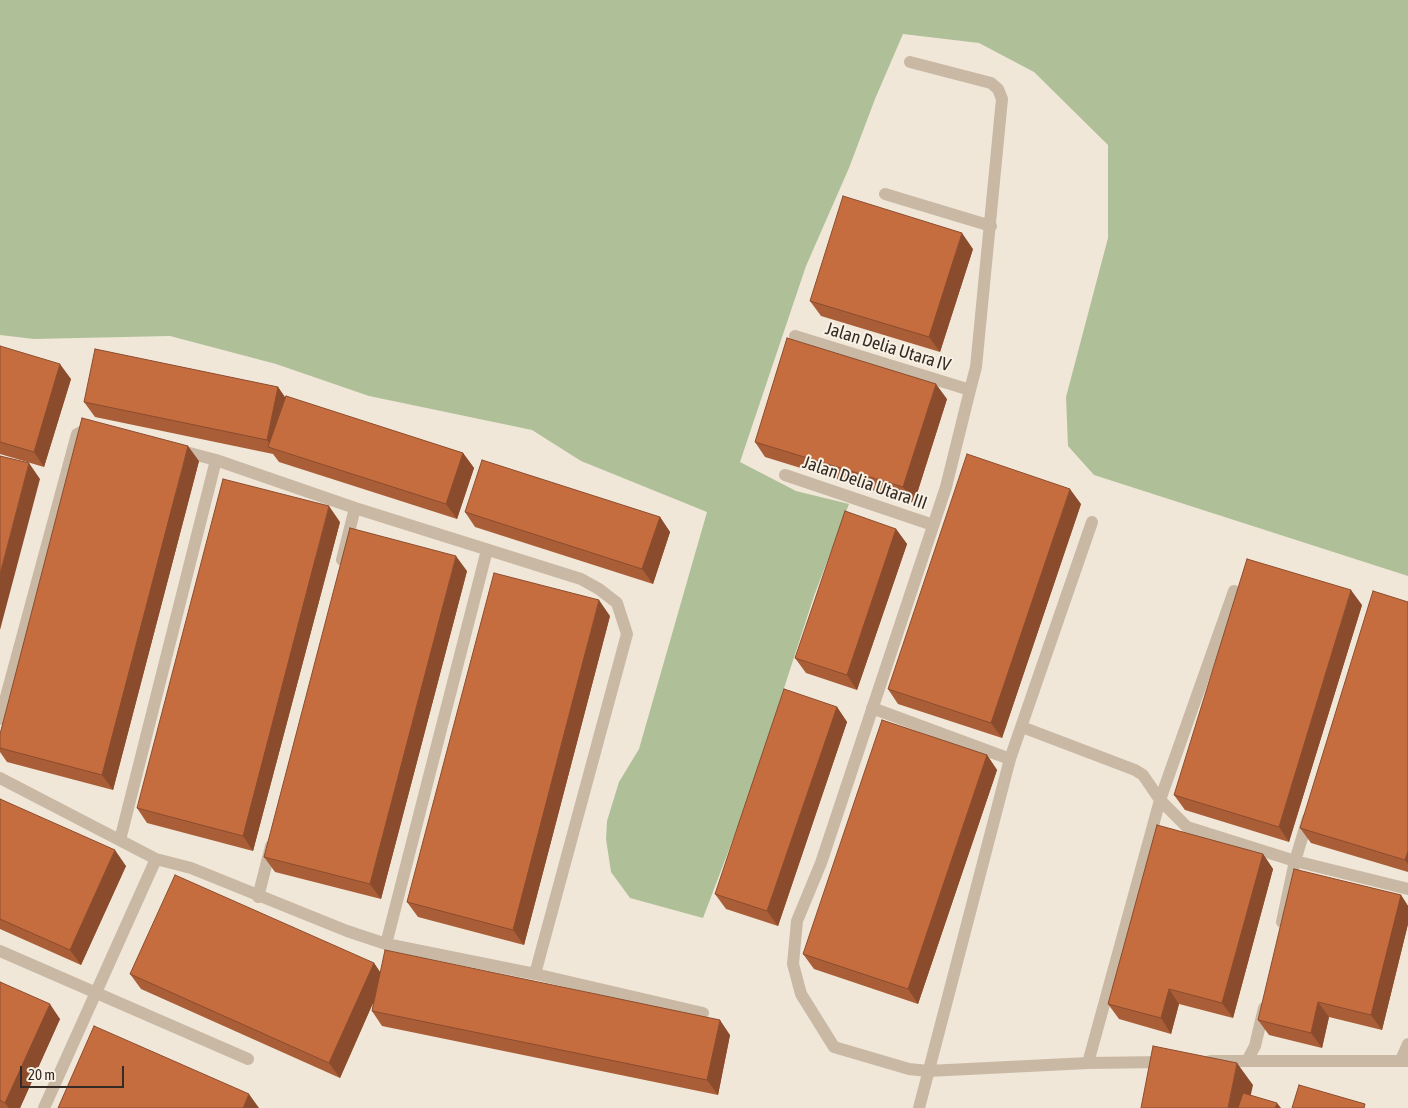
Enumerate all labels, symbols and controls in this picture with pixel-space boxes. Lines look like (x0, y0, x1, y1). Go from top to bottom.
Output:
street label: Jalan Delia Utara IV (823, 318, 953, 376)
street label: Jalan Delia Utara III (800, 452, 930, 514)
scale bar (22, 1056, 126, 1088)
text: 20 m (28, 1066, 55, 1083)

